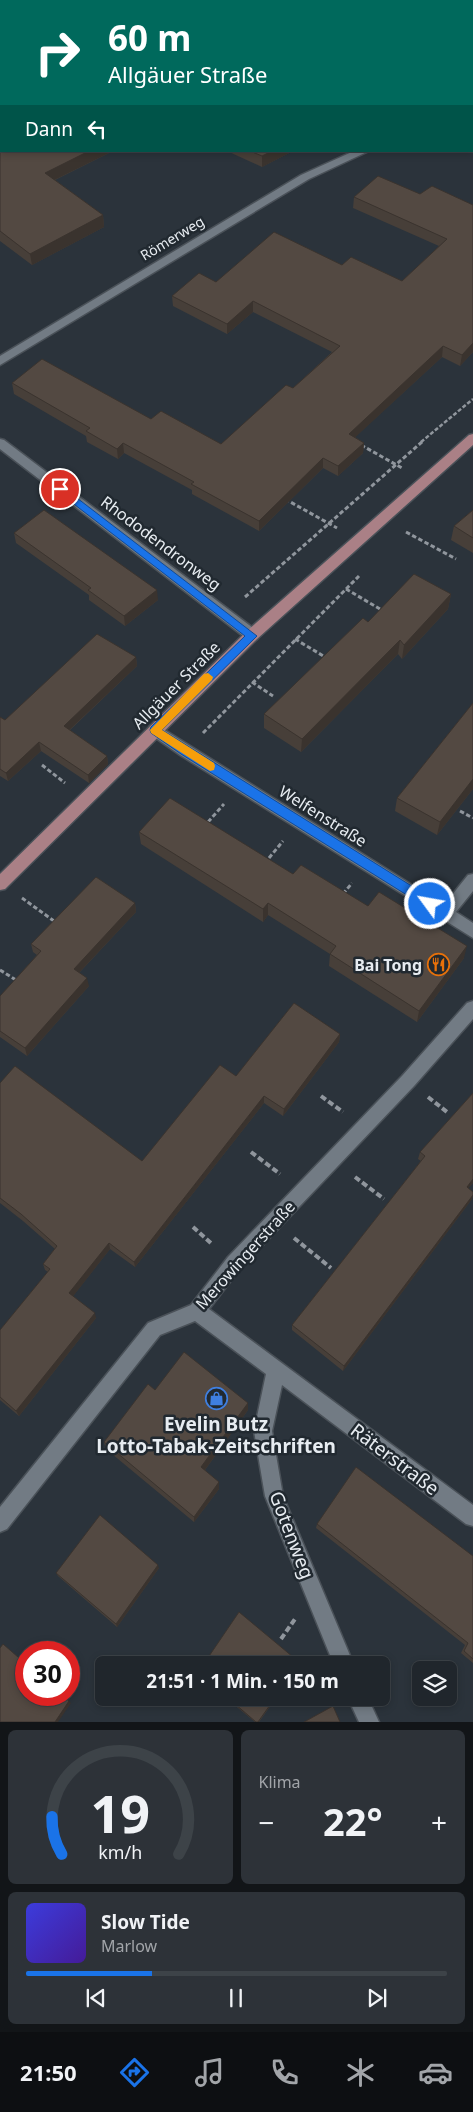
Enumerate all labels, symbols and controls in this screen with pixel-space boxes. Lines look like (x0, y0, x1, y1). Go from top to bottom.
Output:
text: 60 m (108, 14, 191, 61)
icon: right (25, 20, 90, 85)
text: Allgäuer Straße (108, 59, 267, 89)
icon: left (83, 115, 111, 143)
text: Dann (25, 116, 73, 142)
street label: Römerweg (136, 211, 208, 265)
pin (39, 468, 81, 510)
icon: arrive (46, 475, 74, 503)
street label: Rhododendronweg (97, 491, 225, 595)
street label: Allgäuer Straße (127, 636, 225, 734)
street label: Welfenstraße (275, 780, 371, 852)
position arrow (403, 877, 455, 929)
restaurant icon: Bai Tong (426, 953, 450, 977)
place label: Bai Tong (354, 954, 422, 976)
street label: Merowingerstraße (190, 1196, 300, 1314)
shop icon: Evelin Butz Lotto-Tabak-Zeitschriften (204, 1386, 228, 1410)
place label: Evelin Butz Lotto-Tabak-Zeitschriften (96, 1411, 336, 1459)
street label: Räterstraße (345, 1417, 445, 1501)
street label: Gotenweg (263, 1487, 321, 1583)
speed limit sign: 30 (15, 1641, 80, 1706)
map controls (412, 1661, 457, 1706)
button: layers (412, 1661, 457, 1706)
text: 21:51 · 1 Min. · 150 m (146, 1668, 339, 1694)
text: Klima (259, 1771, 301, 1793)
text: 19 (91, 1777, 150, 1848)
text: 22° (323, 1795, 383, 1847)
text: − (259, 1803, 275, 1841)
text: + (431, 1803, 447, 1841)
text: km/h (98, 1840, 142, 1864)
text: Slow Tide (101, 1909, 190, 1935)
text: Marlow (101, 1935, 157, 1957)
icon: previous (82, 1984, 110, 2012)
icon: pause (222, 1984, 250, 2012)
icon: next (363, 1984, 391, 2012)
icon: directions (117, 2055, 152, 2090)
icon: music (192, 2055, 227, 2090)
icon: phone (267, 2055, 302, 2090)
icon: climate (343, 2055, 378, 2090)
icon: car (418, 2055, 453, 2090)
text: 21:50 (20, 2057, 77, 2087)

